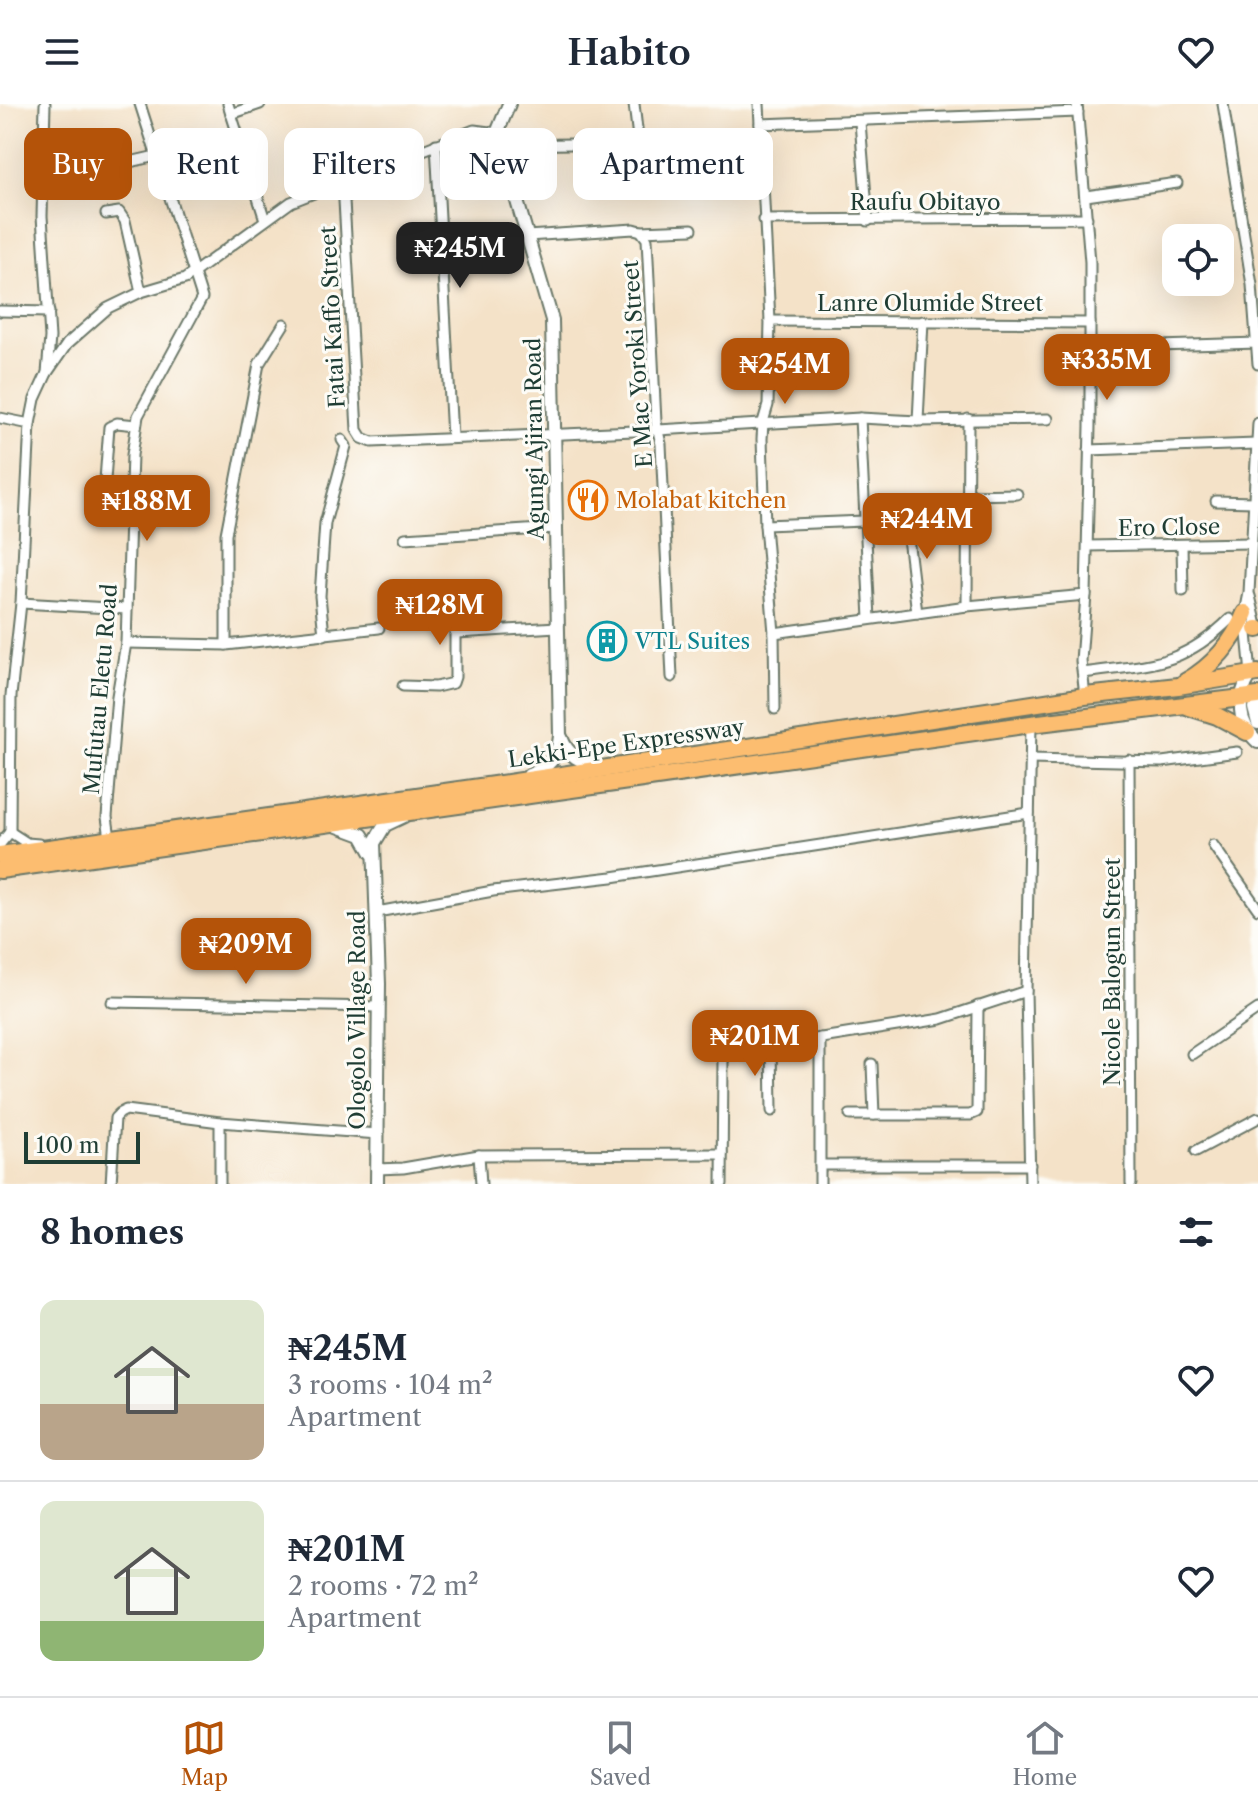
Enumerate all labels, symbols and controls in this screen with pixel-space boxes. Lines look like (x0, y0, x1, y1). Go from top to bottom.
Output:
icon: menu (40, 30, 84, 74)
text: Habito (567, 30, 691, 74)
icon: heart (1174, 30, 1218, 74)
chip: Buy (24, 128, 132, 200)
chip: Rent (148, 128, 268, 200)
chip: Filters (284, 128, 424, 200)
chip: New (440, 128, 557, 200)
chip: Apartment (573, 128, 773, 200)
street label: Raufu Obitayo (850, 189, 1000, 216)
pin: ₦245M (404, 222, 516, 290)
map controls (1162, 224, 1234, 296)
button: locate (1162, 224, 1234, 296)
street label: Fatai Kaffo Street (314, 225, 351, 409)
text: ₦245M (414, 232, 506, 264)
street label: E Mac Yoroki Street (617, 259, 658, 469)
street label: Lanre Olumide Street (817, 290, 1043, 317)
pin: ₦335M (1051, 334, 1163, 402)
street label: Agungi Ajiran Road (519, 338, 550, 541)
pin: ₦254M (729, 338, 841, 406)
text: ₦335M (1062, 344, 1152, 376)
text: ₦254M (739, 348, 831, 380)
pin: ₦188M (91, 475, 203, 543)
restaurant icon: Molabat kitchen (567, 479, 609, 521)
text: ₦188M (102, 485, 192, 517)
place label: Molabat kitchen (616, 487, 787, 514)
pin: ₦244M (871, 493, 983, 561)
text: ₦244M (881, 503, 973, 535)
street label: Ero Close (1118, 513, 1220, 542)
pin: ₦128M (384, 579, 496, 647)
street label: Mufutau Eletu Road (78, 583, 123, 795)
text: ₦128M (395, 589, 485, 621)
building icon: VTL Suites (586, 620, 628, 662)
place label: VTL Suites (634, 628, 750, 655)
street label: Lekki-Epe Expressway (506, 713, 747, 773)
street label: Nicole Balogun Street (1099, 857, 1126, 1086)
street label: Ologolo Village Road (344, 910, 371, 1130)
pin: ₦209M (190, 918, 302, 986)
text: ₦209M (199, 928, 293, 960)
pin: ₦201M (699, 1010, 811, 1078)
text: ₦201M (710, 1020, 800, 1052)
scale bar (24, 1128, 140, 1164)
text: 100 m (36, 1132, 99, 1159)
icon: filters (1174, 1210, 1218, 1254)
text: 8 homes (40, 1211, 184, 1253)
text: ₦245M (288, 1327, 408, 1369)
icon: home (104, 1332, 200, 1428)
icon: heart (1174, 1358, 1218, 1402)
text: 3 rooms · 104 m² (288, 1369, 493, 1401)
text: Apartment (288, 1401, 421, 1433)
text: ₦201M (288, 1528, 406, 1570)
icon: home (104, 1533, 200, 1629)
icon: heart (1174, 1559, 1218, 1603)
text: 2 rooms · 72 m² (288, 1570, 479, 1602)
text: Apartment (288, 1602, 421, 1634)
tab: Map (181, 1716, 228, 1791)
tab: Saved (590, 1716, 651, 1791)
tab: Home (1013, 1716, 1077, 1791)

